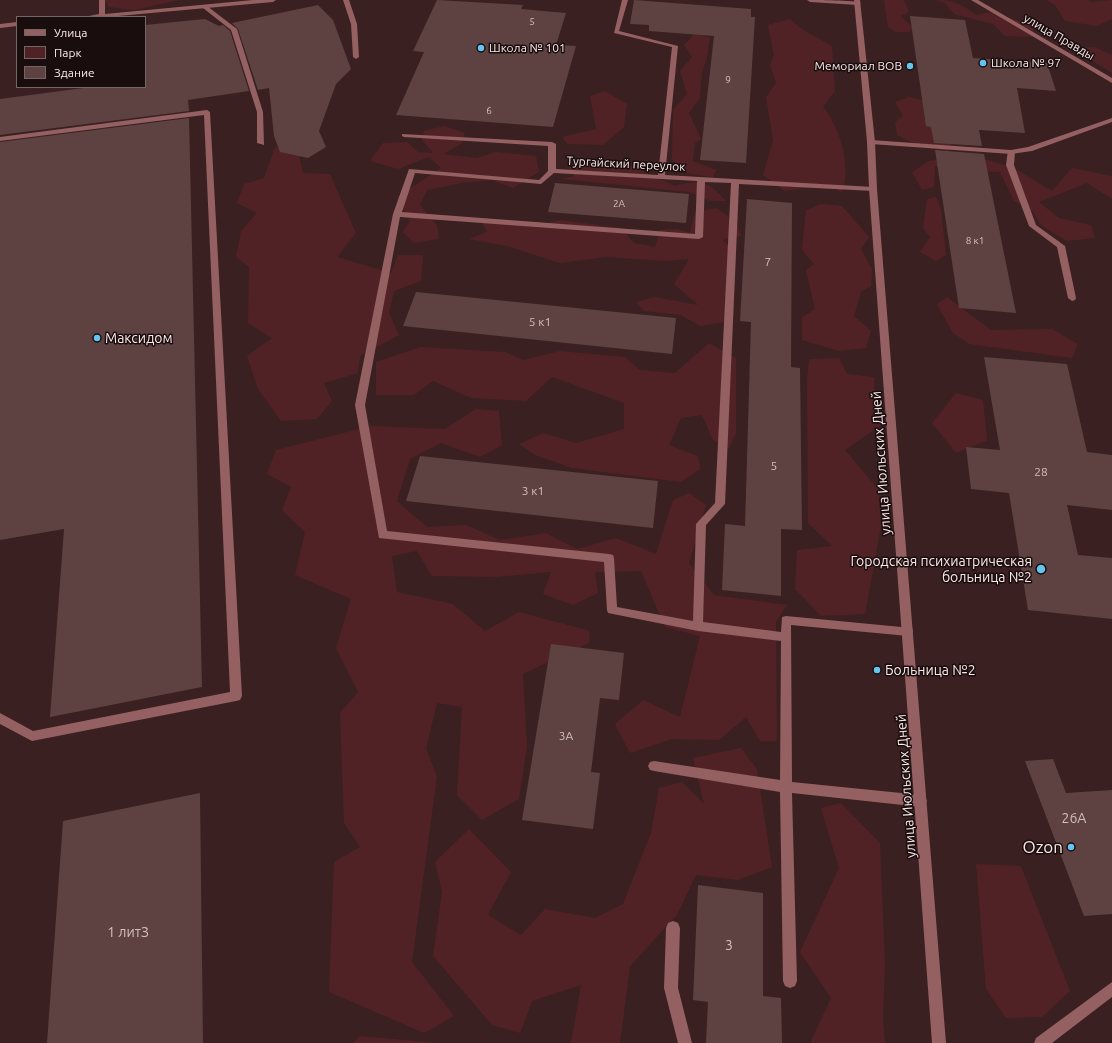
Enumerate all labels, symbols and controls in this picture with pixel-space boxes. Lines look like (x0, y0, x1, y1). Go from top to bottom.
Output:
street label: улица Правды (1021, 11, 1097, 63)
legend (16, 16, 146, 88)
house number: 5 (529, 16, 535, 28)
text: Улица (54, 26, 87, 39)
place label: Школа № 101 (489, 41, 566, 55)
marker: Школа № 101 (476, 43, 486, 53)
text: Парк (54, 46, 82, 59)
place label: Школа № 97 (991, 56, 1061, 70)
marker: Школа № 97 (978, 58, 988, 68)
place label: Мемориал ВОВ (815, 59, 902, 73)
marker: Мемориал ВОВ (905, 61, 915, 71)
text: Здание (54, 66, 95, 79)
house number: 9 (725, 74, 731, 86)
house number: 6 (486, 105, 492, 117)
street label: Тургайский переулок (566, 154, 686, 174)
house number: 2А (613, 198, 625, 210)
house number: 8 к1 (966, 235, 984, 247)
house number: 7 (765, 255, 771, 269)
house number: 5 к1 (529, 315, 551, 329)
place label: Максидом (105, 330, 173, 346)
marker: Максидом (92, 333, 102, 343)
street label: улица Июльских Дней (868, 390, 894, 536)
house number: 5 (771, 459, 777, 473)
house number: 28 (1034, 465, 1048, 479)
house number: 3 к1 (522, 484, 544, 498)
place label: Городская психиатрическая больница №2 (850, 553, 1032, 586)
marker: Городская психиатрическая больница №2 (1035, 563, 1047, 575)
place label: Больница №2 (885, 662, 976, 678)
marker: Больница №2 (872, 665, 882, 675)
street label: улица Июльских Дней (893, 713, 919, 859)
house number: 3А (559, 729, 573, 743)
house number: 26А (1062, 810, 1086, 826)
place label: Ozon (1023, 837, 1063, 857)
marker: Ozon (1066, 842, 1076, 852)
house number: 1 литЗ (107, 924, 149, 940)
house number: 3 (725, 937, 733, 953)

